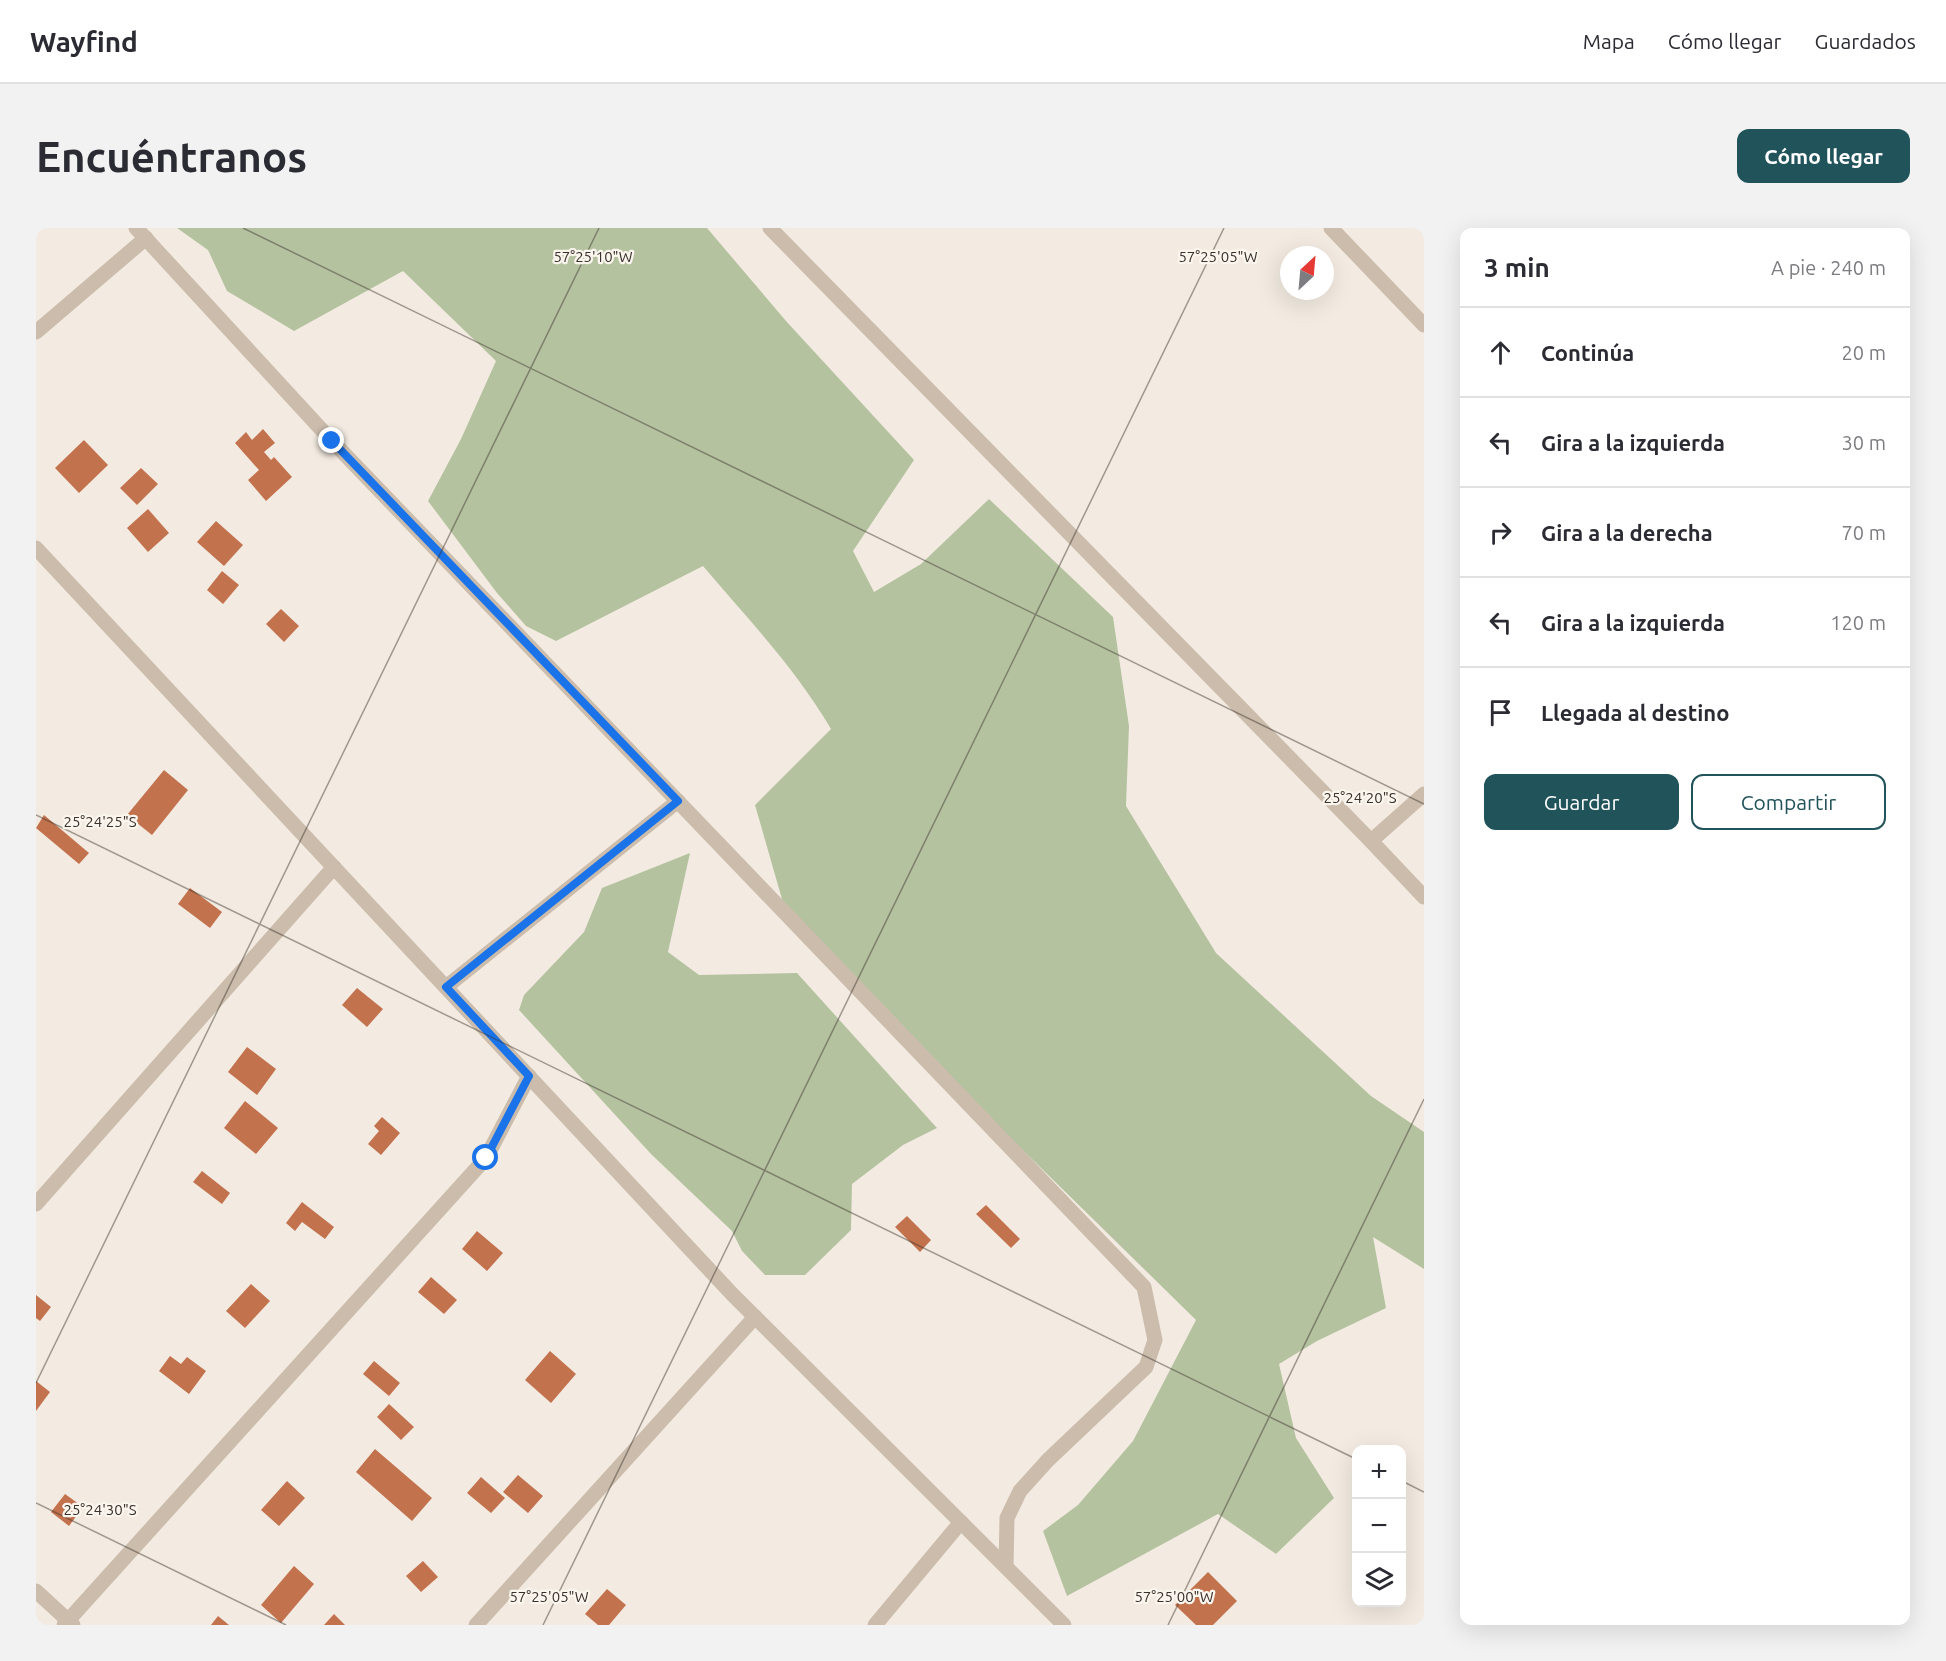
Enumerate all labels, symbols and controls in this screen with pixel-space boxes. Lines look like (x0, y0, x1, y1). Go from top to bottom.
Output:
text: Wayfind (30, 26, 138, 57)
text: Mapa (1583, 29, 1635, 53)
text: Cómo llegar (1668, 29, 1782, 53)
text: Guardados (1815, 29, 1916, 53)
button: Cómo llegar (1737, 129, 1910, 183)
text: Encuéntranos (36, 133, 307, 180)
north arrow (1280, 246, 1334, 300)
text: 57°25'10"W (553, 248, 633, 265)
text: 57°25'05"W (1178, 248, 1258, 265)
text: 3 min (1484, 253, 1550, 282)
text: A pie · 240 m (1771, 256, 1886, 279)
icon: ahead (1484, 336, 1517, 369)
text: Continúa (1541, 340, 1634, 365)
text: 20 m (1842, 341, 1886, 364)
icon: left (1484, 426, 1517, 459)
route end (318, 427, 344, 453)
text: Gira a la izquierda (1541, 430, 1725, 455)
text: 30 m (1842, 431, 1886, 454)
icon: right (1484, 516, 1517, 549)
text: Gira a la derecha (1541, 520, 1713, 545)
text: 70 m (1842, 521, 1886, 544)
icon: left (1484, 606, 1517, 639)
text: Gira a la izquierda (1541, 610, 1725, 635)
text: 120 m (1830, 611, 1886, 634)
icon: arrive (1484, 696, 1517, 729)
text: Llegada al destino (1541, 700, 1729, 725)
button: Guardar (1484, 774, 1679, 830)
button: Compartir (1691, 774, 1886, 830)
text: 25°24'20"S (1323, 789, 1397, 806)
text: 25°24'25"S (63, 813, 137, 830)
route start (472, 1144, 498, 1170)
map controls (1352, 1445, 1406, 1607)
button: + (1352, 1445, 1406, 1499)
button: − (1352, 1499, 1406, 1553)
text: 25°24'30"S (63, 1501, 137, 1518)
button: layers (1352, 1553, 1406, 1607)
text: 57°25'05"W (509, 1588, 589, 1605)
text: 57°25'00"W (1134, 1588, 1214, 1605)

